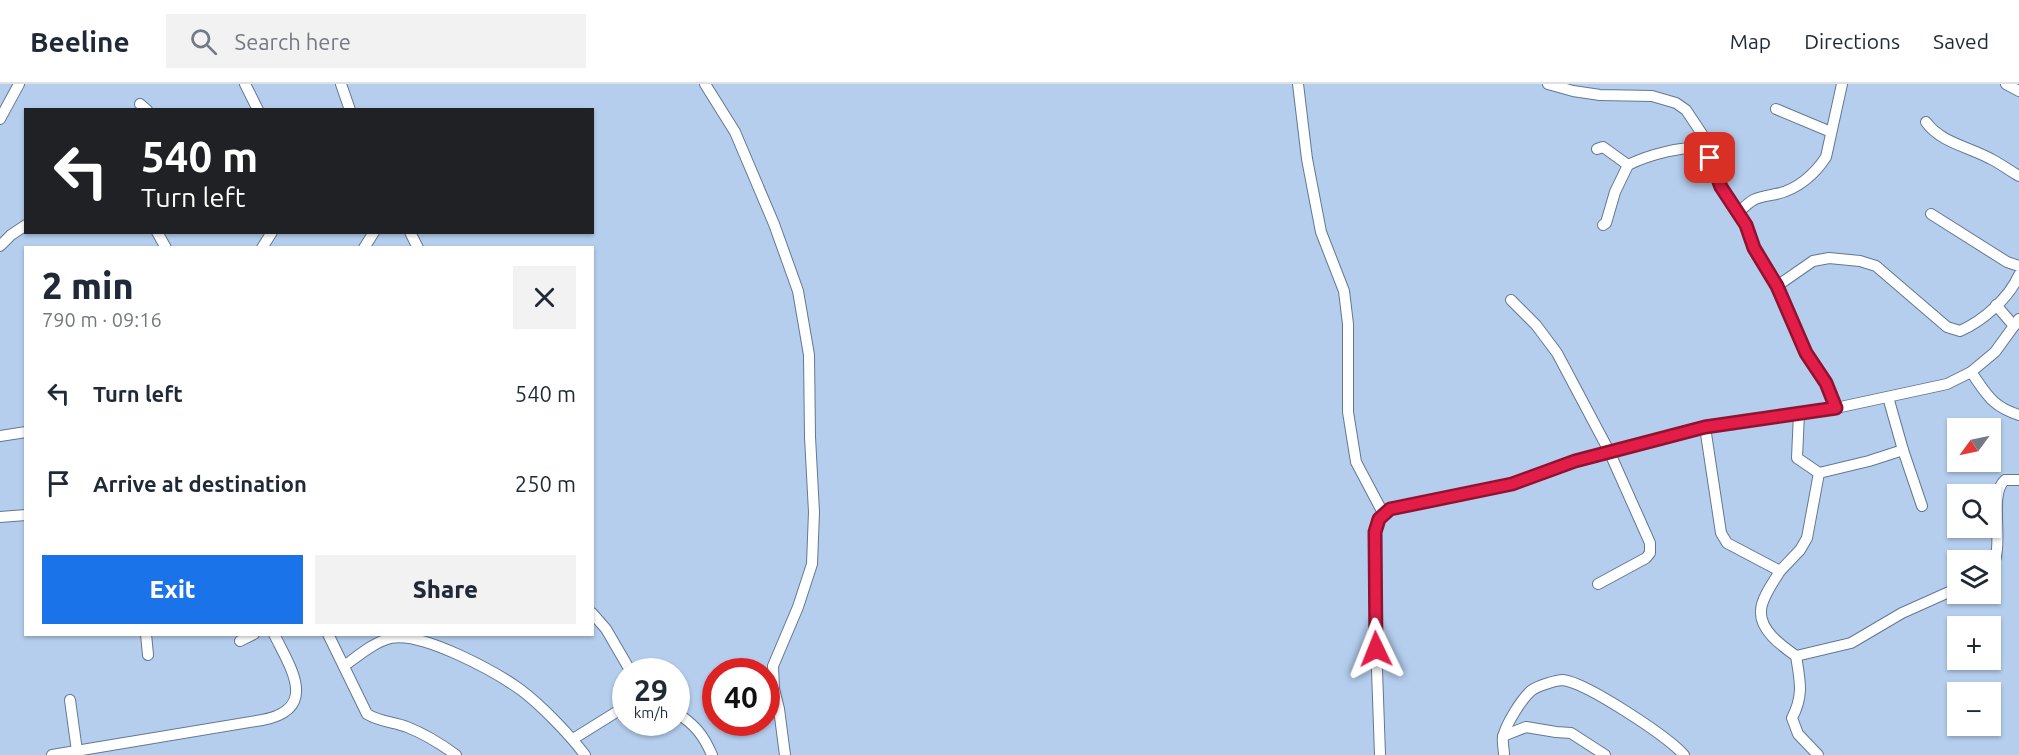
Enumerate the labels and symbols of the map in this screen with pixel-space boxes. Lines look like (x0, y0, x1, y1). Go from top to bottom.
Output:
pin (1684, 132, 1735, 183)
north arrow (1947, 418, 2001, 472)
position arrow (1344, 617, 1408, 681)
speed limit sign: 40 (702, 658, 780, 736)

